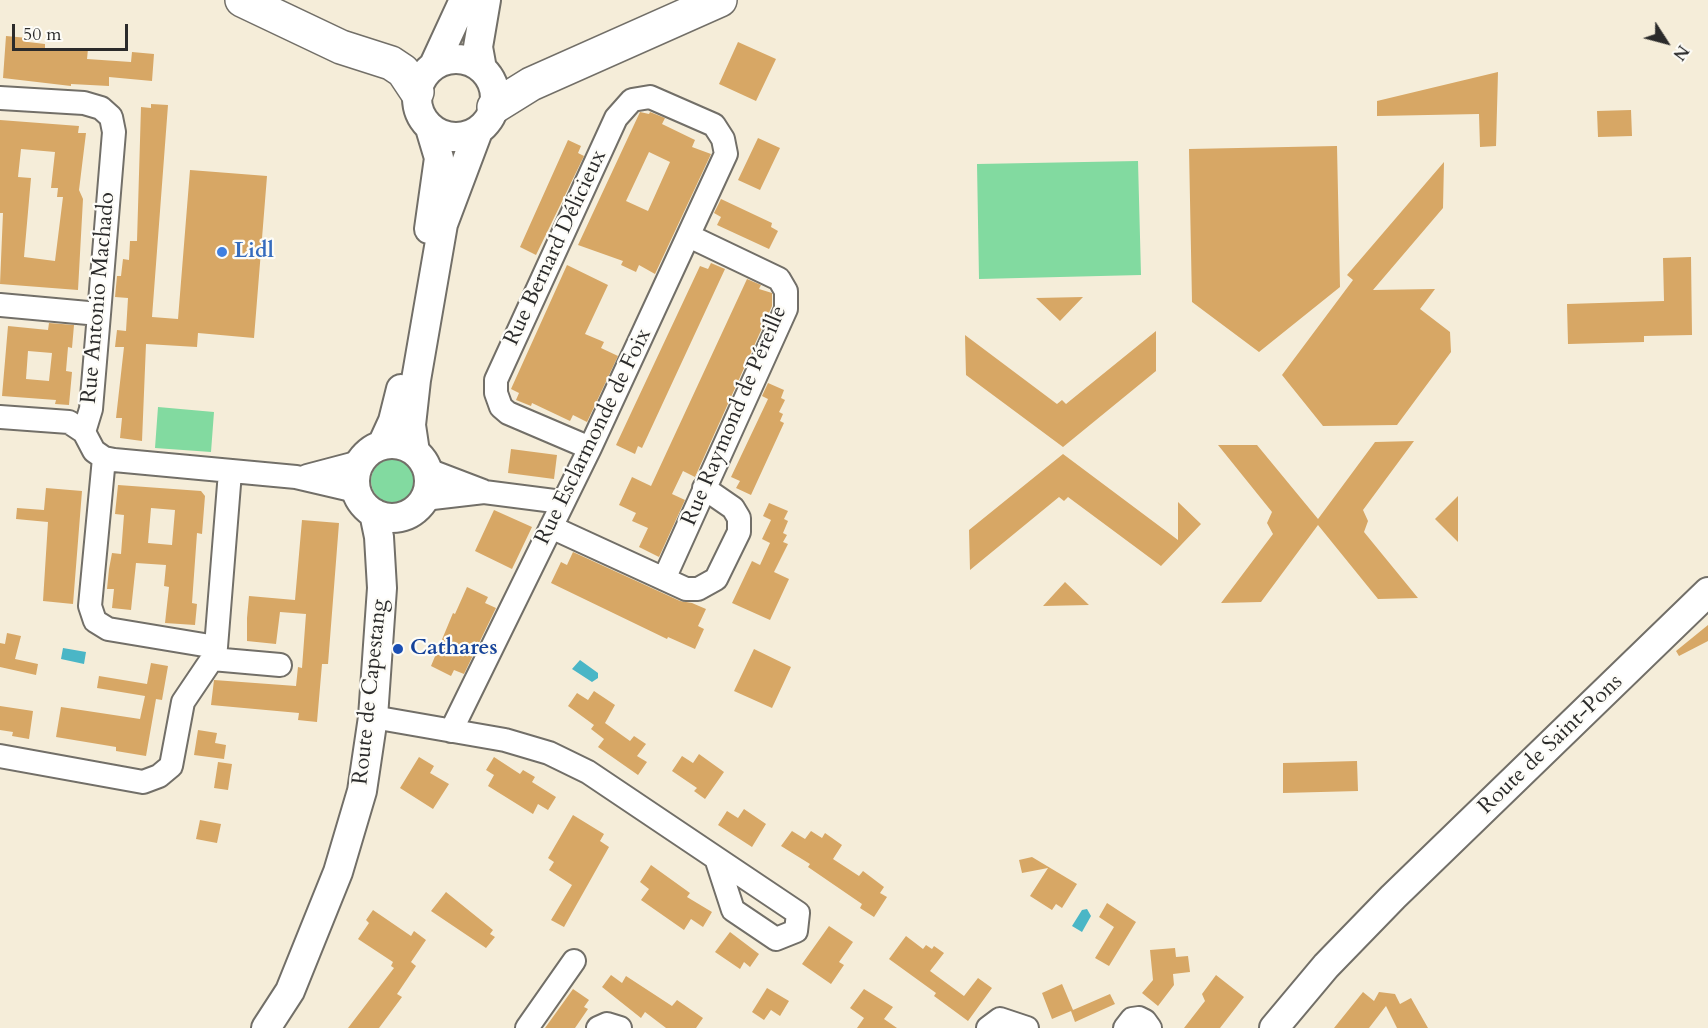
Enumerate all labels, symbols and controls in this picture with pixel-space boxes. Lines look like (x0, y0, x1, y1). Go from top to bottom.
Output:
scale bar (15, 12, 130, 50)
north arrow (1636, 12, 1696, 72)
text: 50 m (23, 22, 62, 47)
text: N (1668, 40, 1694, 65)
street label: Rue Bernard Délicieux (499, 146, 613, 350)
street label: Rue Antonio Machado (77, 191, 121, 405)
place label: Lidl (234, 239, 274, 265)
marker: Lidl (215, 245, 229, 259)
street label: Rue Raymond de Péreille (677, 302, 793, 530)
street label: Rue Esclarmonde de Foix (530, 325, 658, 549)
street label: Route de Capestang (348, 598, 394, 786)
place label: Cathares (410, 636, 498, 662)
marker: Cathares (391, 642, 405, 656)
street label: Route de Saint-Pons (1473, 669, 1629, 821)

